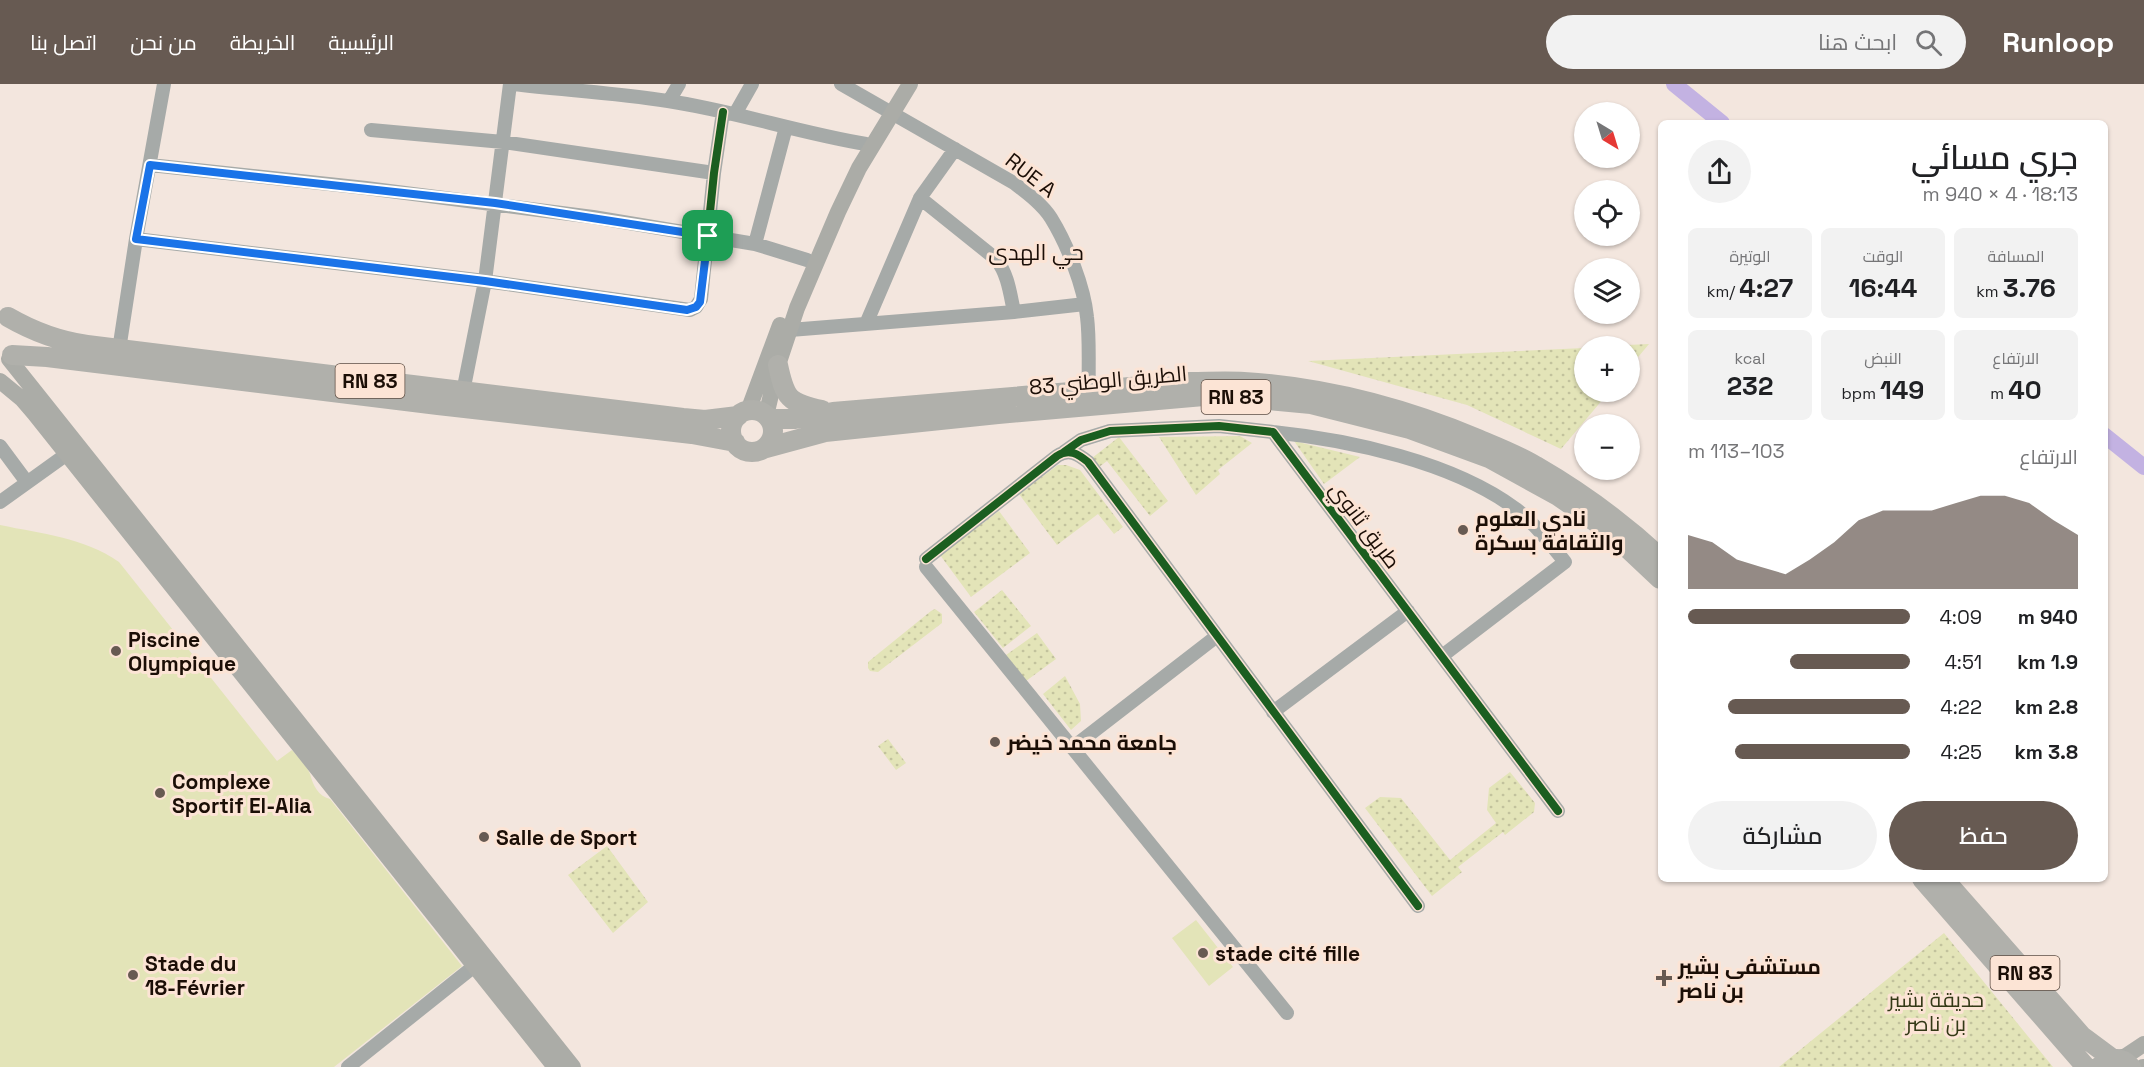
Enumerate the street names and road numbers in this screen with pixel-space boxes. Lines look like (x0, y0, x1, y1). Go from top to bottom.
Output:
street label: RUE A (1000, 147, 1062, 203)
street label: الطريق الوطني 83 (1028, 360, 1188, 403)
road number: RN 83 (336, 364, 404, 398)
road number: RN 83 (1202, 380, 1270, 414)
street label: طريق ثانوي (1321, 476, 1406, 576)
road number: RN 83 (1990, 956, 2060, 990)

